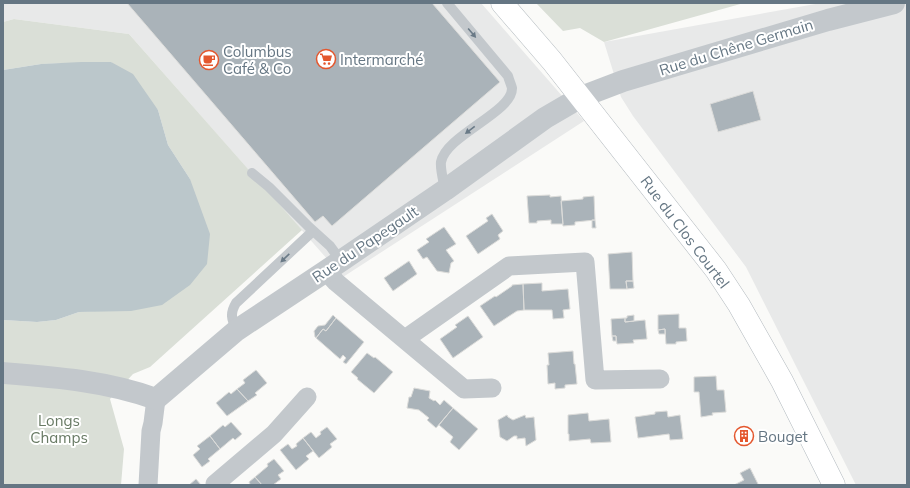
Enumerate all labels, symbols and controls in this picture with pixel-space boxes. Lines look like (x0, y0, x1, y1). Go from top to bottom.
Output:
street label: Rue du Chêne Germain (657, 15, 815, 79)
one-way arrow (467, 28, 476, 38)
place label: Columbus Café & Co (223, 42, 292, 78)
supermarket icon: Intermarché (315, 48, 337, 70)
cafe icon: Columbus Café & Co (198, 49, 220, 71)
place label: Intermarché (340, 50, 423, 69)
one-way arrow (464, 126, 475, 135)
street label: Rue du Clos Courtel (636, 172, 734, 292)
street label: Rue du Papegault (308, 202, 422, 286)
one-way arrow (280, 253, 290, 263)
park label: Longs Champs (30, 411, 88, 447)
building icon: Bouget (733, 425, 755, 447)
place label: Bouget (758, 427, 808, 446)

